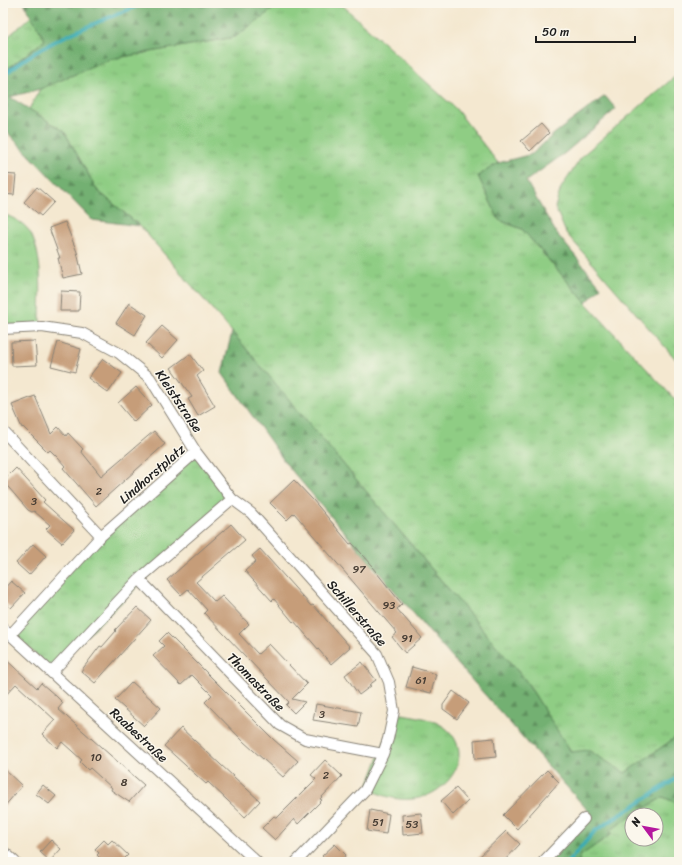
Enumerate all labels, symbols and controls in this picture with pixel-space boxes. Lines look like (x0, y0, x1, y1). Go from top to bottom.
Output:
scale bar (536, 18, 635, 44)
text: 50 m (542, 21, 569, 43)
street label: Kleiststraße (149, 365, 209, 438)
street label: Lindhorstplatz (114, 438, 191, 510)
house number: 2 (96, 482, 103, 501)
house number: 3 (31, 492, 37, 511)
house number: 97 (352, 560, 366, 579)
street label: Schillerstraße (321, 574, 393, 652)
house number: 93 (383, 596, 395, 615)
house number: 91 (401, 629, 413, 648)
street label: Thomastraße (221, 647, 291, 717)
house number: 61 (416, 671, 427, 690)
street label: Raabestraße (104, 702, 174, 769)
house number: 3 (319, 705, 325, 724)
house number: 10 (90, 748, 102, 767)
house number: 2 (323, 766, 330, 785)
house number: 8 (121, 773, 128, 792)
north arrow (624, 807, 664, 847)
house number: 51 (372, 813, 384, 832)
text: N (625, 813, 646, 831)
house number: 53 (406, 815, 418, 834)

